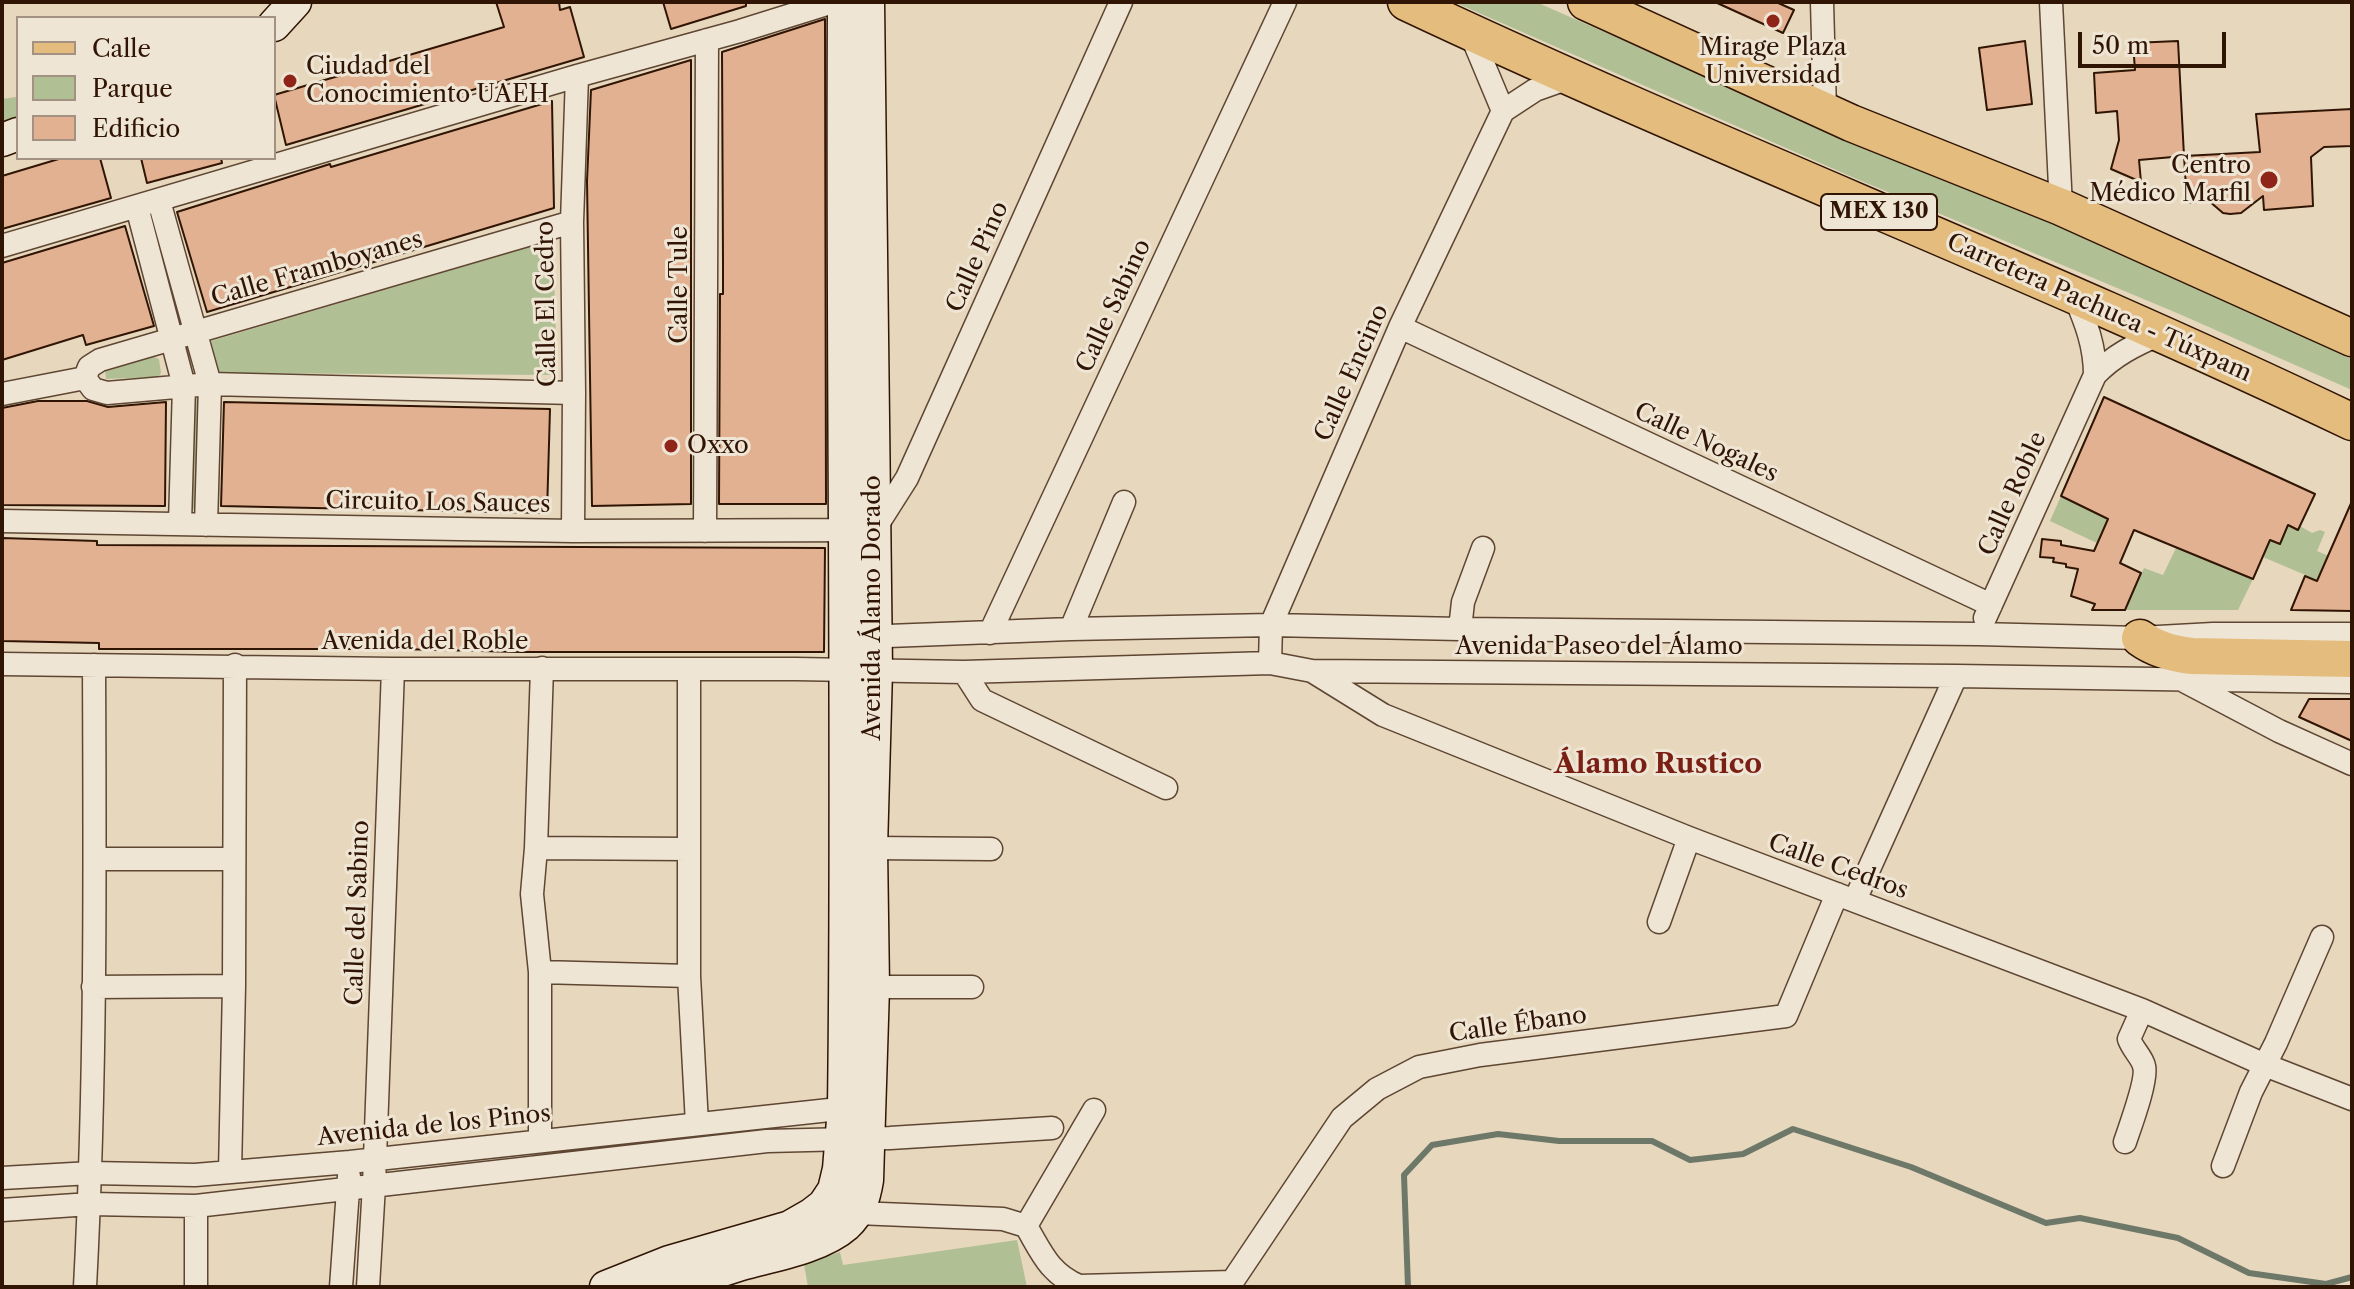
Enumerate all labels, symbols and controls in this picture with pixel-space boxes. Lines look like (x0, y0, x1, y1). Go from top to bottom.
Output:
marker: Mirage Plaza Universidad (1764, 12, 1782, 30)
legend (16, 16, 276, 160)
scale bar (2082, 16, 2230, 66)
text: 50 m (2092, 31, 2149, 60)
text: Calle (92, 34, 151, 63)
place label: Mirage Plaza Universidad (1699, 34, 1847, 90)
place label: Ciudad del Conocimiento UAEH (306, 53, 549, 109)
marker: Ciudad del Conocimiento UAEH (281, 72, 299, 90)
text: Parque (92, 74, 173, 103)
text: Edificio (92, 114, 180, 143)
place label: Centro Médico Marfil (2089, 152, 2251, 208)
marker: Centro Médico Marfil (2258, 169, 2280, 191)
road number: MEX 130 (1821, 194, 1937, 230)
street label: Calle Pino (941, 197, 1015, 317)
street label: Calle El Cedro (531, 221, 563, 387)
street label: Calle Framboyanes (208, 225, 426, 313)
street label: Calle Tule (666, 226, 694, 344)
street label: Carretera Pachuca - Túxpam (1942, 228, 2256, 388)
street label: Calle Sabino (1071, 235, 1157, 377)
street label: Calle Encino (1309, 300, 1395, 446)
street label: Calle Nogales (1629, 397, 1783, 489)
street label: Calle Roble (1973, 428, 2053, 560)
place label: Oxxo (687, 432, 749, 460)
marker: Oxxo (662, 437, 680, 455)
street label: Avenida Álamo Dorado (859, 475, 887, 741)
street label: Circuito Los Sauces (325, 487, 551, 519)
street label: Avenida del Roble (322, 628, 528, 656)
street label: Avenida Paseo del Álamo (1455, 633, 1743, 661)
district label: Álamo Rustico (1554, 748, 1762, 782)
street label: Calle del Sabino (340, 820, 376, 1006)
street label: Calle Cedros (1764, 828, 1912, 906)
street label: Calle Ébano (1447, 1001, 1589, 1049)
street label: Avenida de los Pinos (316, 1099, 552, 1153)

